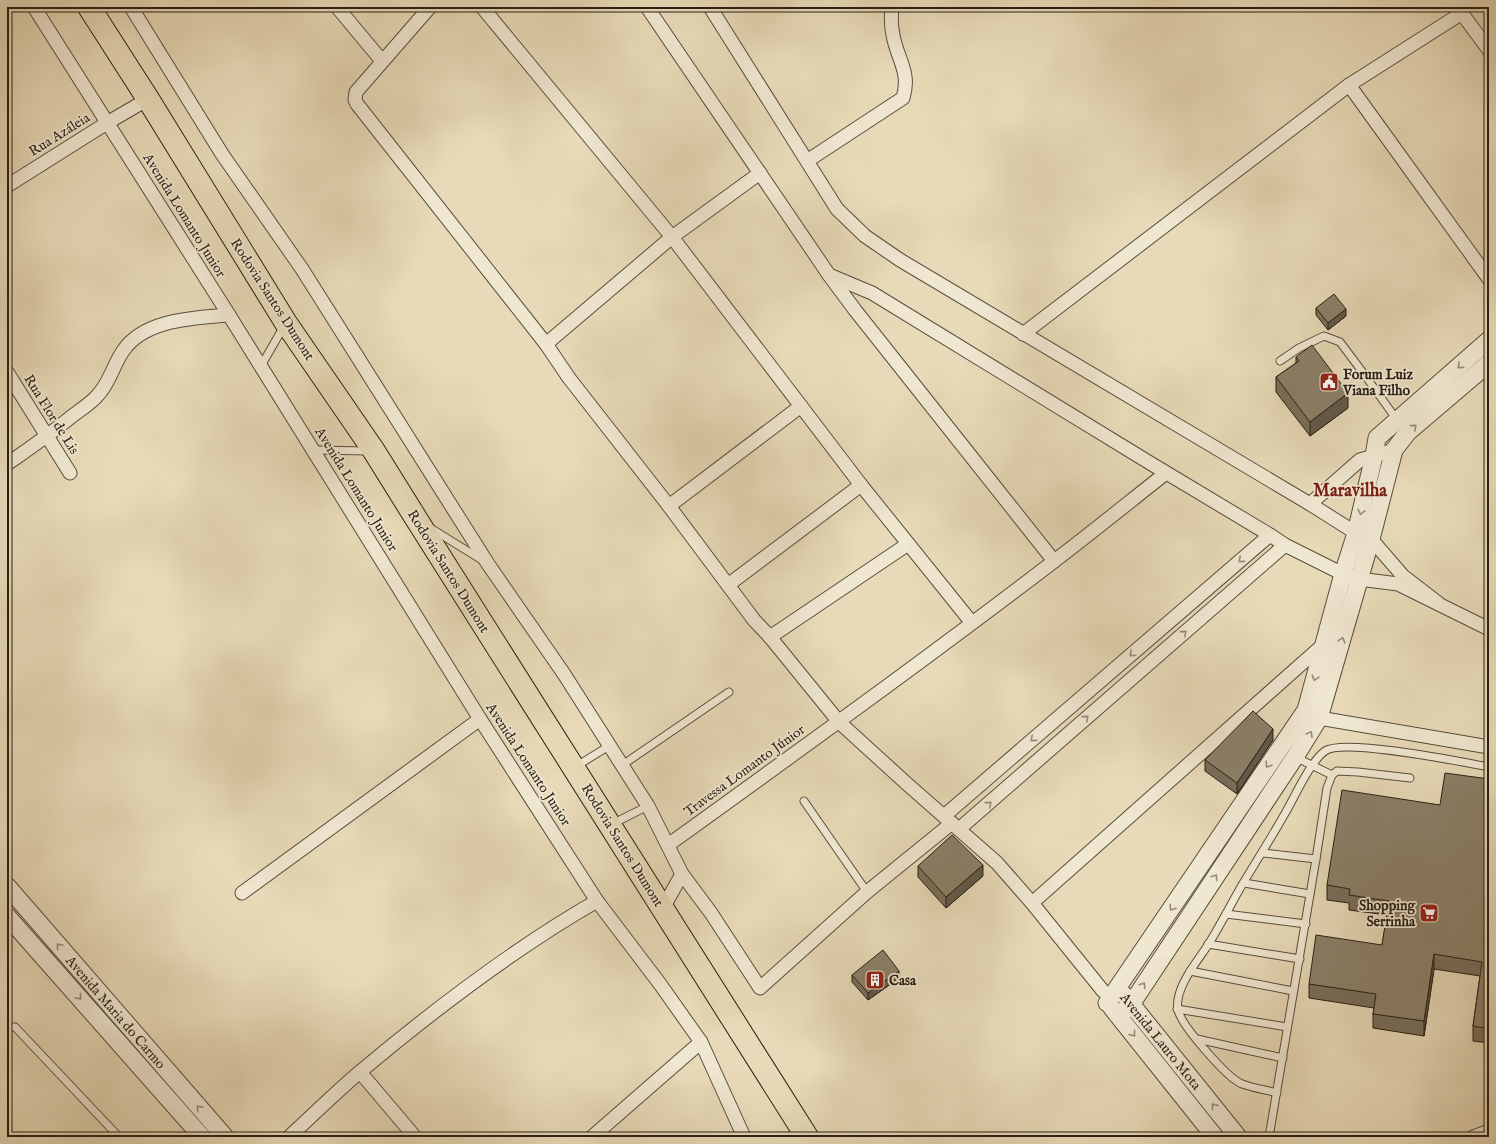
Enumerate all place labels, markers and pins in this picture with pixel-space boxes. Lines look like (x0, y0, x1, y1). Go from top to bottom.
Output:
place label: Forum Luiz Viana Filho (1342, 366, 1413, 400)
public building icon: Forum Luiz Viana Filho (1318, 371, 1340, 393)
place label: Shopping Serrinha (1359, 897, 1416, 931)
supermarket icon: Shopping Serrinha (1418, 902, 1440, 924)
building icon: Casa (864, 969, 886, 991)
place label: Casa (889, 972, 917, 990)

